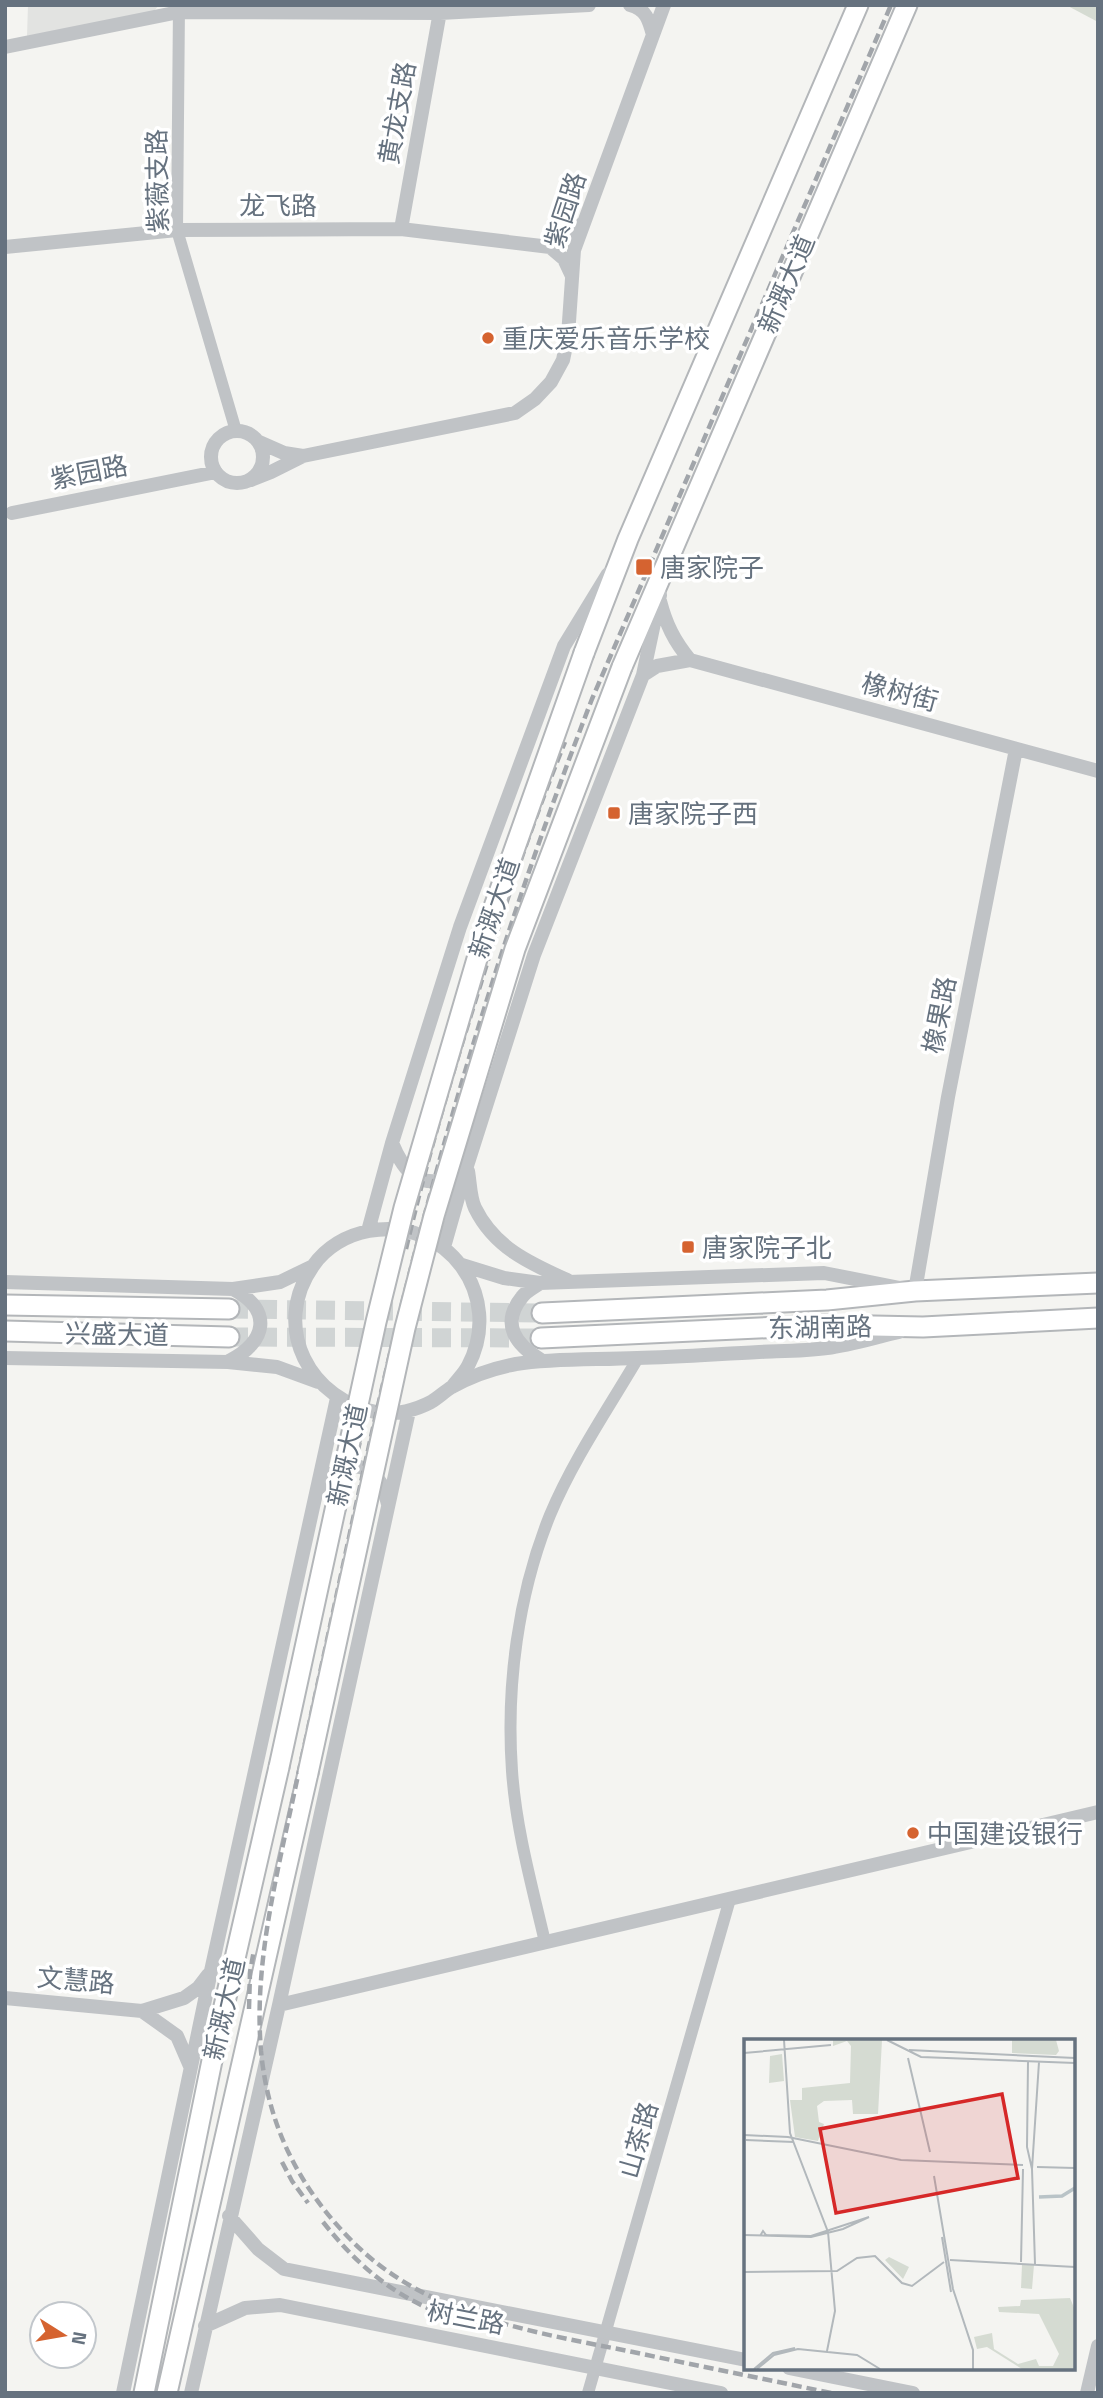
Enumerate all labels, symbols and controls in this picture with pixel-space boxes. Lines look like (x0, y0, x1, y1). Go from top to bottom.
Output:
street label: 黄龙支路 (369, 58, 425, 168)
street label: 紫薇支路 (137, 129, 177, 233)
street label: 紫园路 (534, 167, 596, 253)
street label: 龙飞路 (239, 186, 317, 225)
street label: 新溉大道 (748, 229, 824, 339)
place label: 重庆爱乐音乐学校 (502, 319, 710, 358)
marker: 重庆爱乐音乐学校 (480, 330, 496, 346)
street label: 紫园路 (47, 445, 131, 499)
place label: 唐家院子 (660, 548, 764, 587)
marker: 唐家院子 (634, 557, 654, 577)
street label: 橡树街 (857, 663, 943, 721)
place label: 唐家院子西 (628, 794, 758, 833)
marker: 唐家院子西 (606, 805, 622, 821)
street label: 新溉大道 (459, 852, 529, 964)
street label: 橡果路 (912, 973, 966, 1057)
place label: 唐家院子北 (702, 1228, 832, 1267)
marker: 唐家院子北 (680, 1239, 696, 1255)
street label: 东湖南路 (768, 1307, 872, 1347)
street label: 兴盛大道 (65, 1314, 169, 1354)
street label: 新溉大道 (317, 1400, 377, 1510)
place label: 中国建设银行 (927, 1814, 1083, 1853)
marker: 中国建设银行 (905, 1825, 921, 1841)
street label: 新溉大道 (193, 1954, 255, 2064)
street label: 文慧路 (35, 1957, 117, 2003)
inset map (744, 2039, 1075, 2370)
street label: 山茶路 (609, 2097, 667, 2183)
street label: 树兰路 (424, 2290, 508, 2344)
north arrow (28, 2300, 98, 2370)
text: N (65, 2329, 96, 2348)

